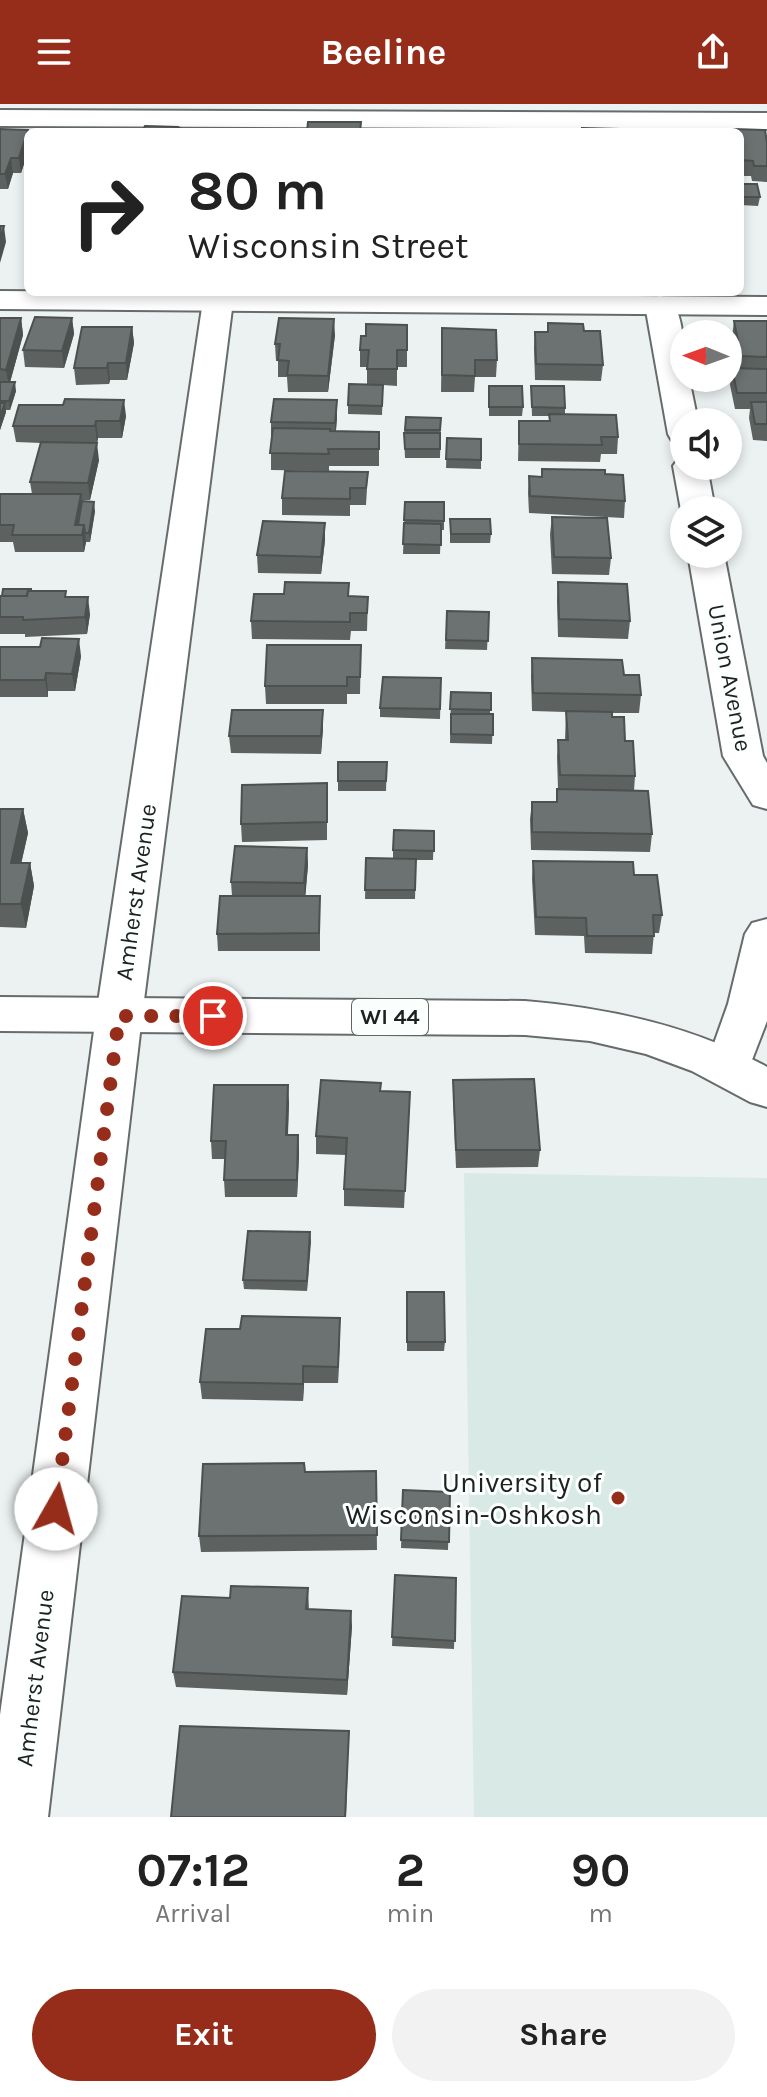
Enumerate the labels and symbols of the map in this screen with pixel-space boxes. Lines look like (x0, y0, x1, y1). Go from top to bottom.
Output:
north arrow (670, 320, 742, 392)
street label: Union Avenue (702, 602, 758, 754)
street label: Amherst Avenue (110, 802, 162, 982)
pin (179, 982, 247, 1050)
road number: WI 44 (352, 999, 428, 1035)
place label: University of Wisconsin-Oshkosh (345, 1466, 602, 1531)
position arrow (14, 1467, 98, 1551)
marker: University of Wisconsin-Oshkosh (609, 1489, 627, 1507)
street label: Amherst Avenue (10, 1588, 60, 1768)

